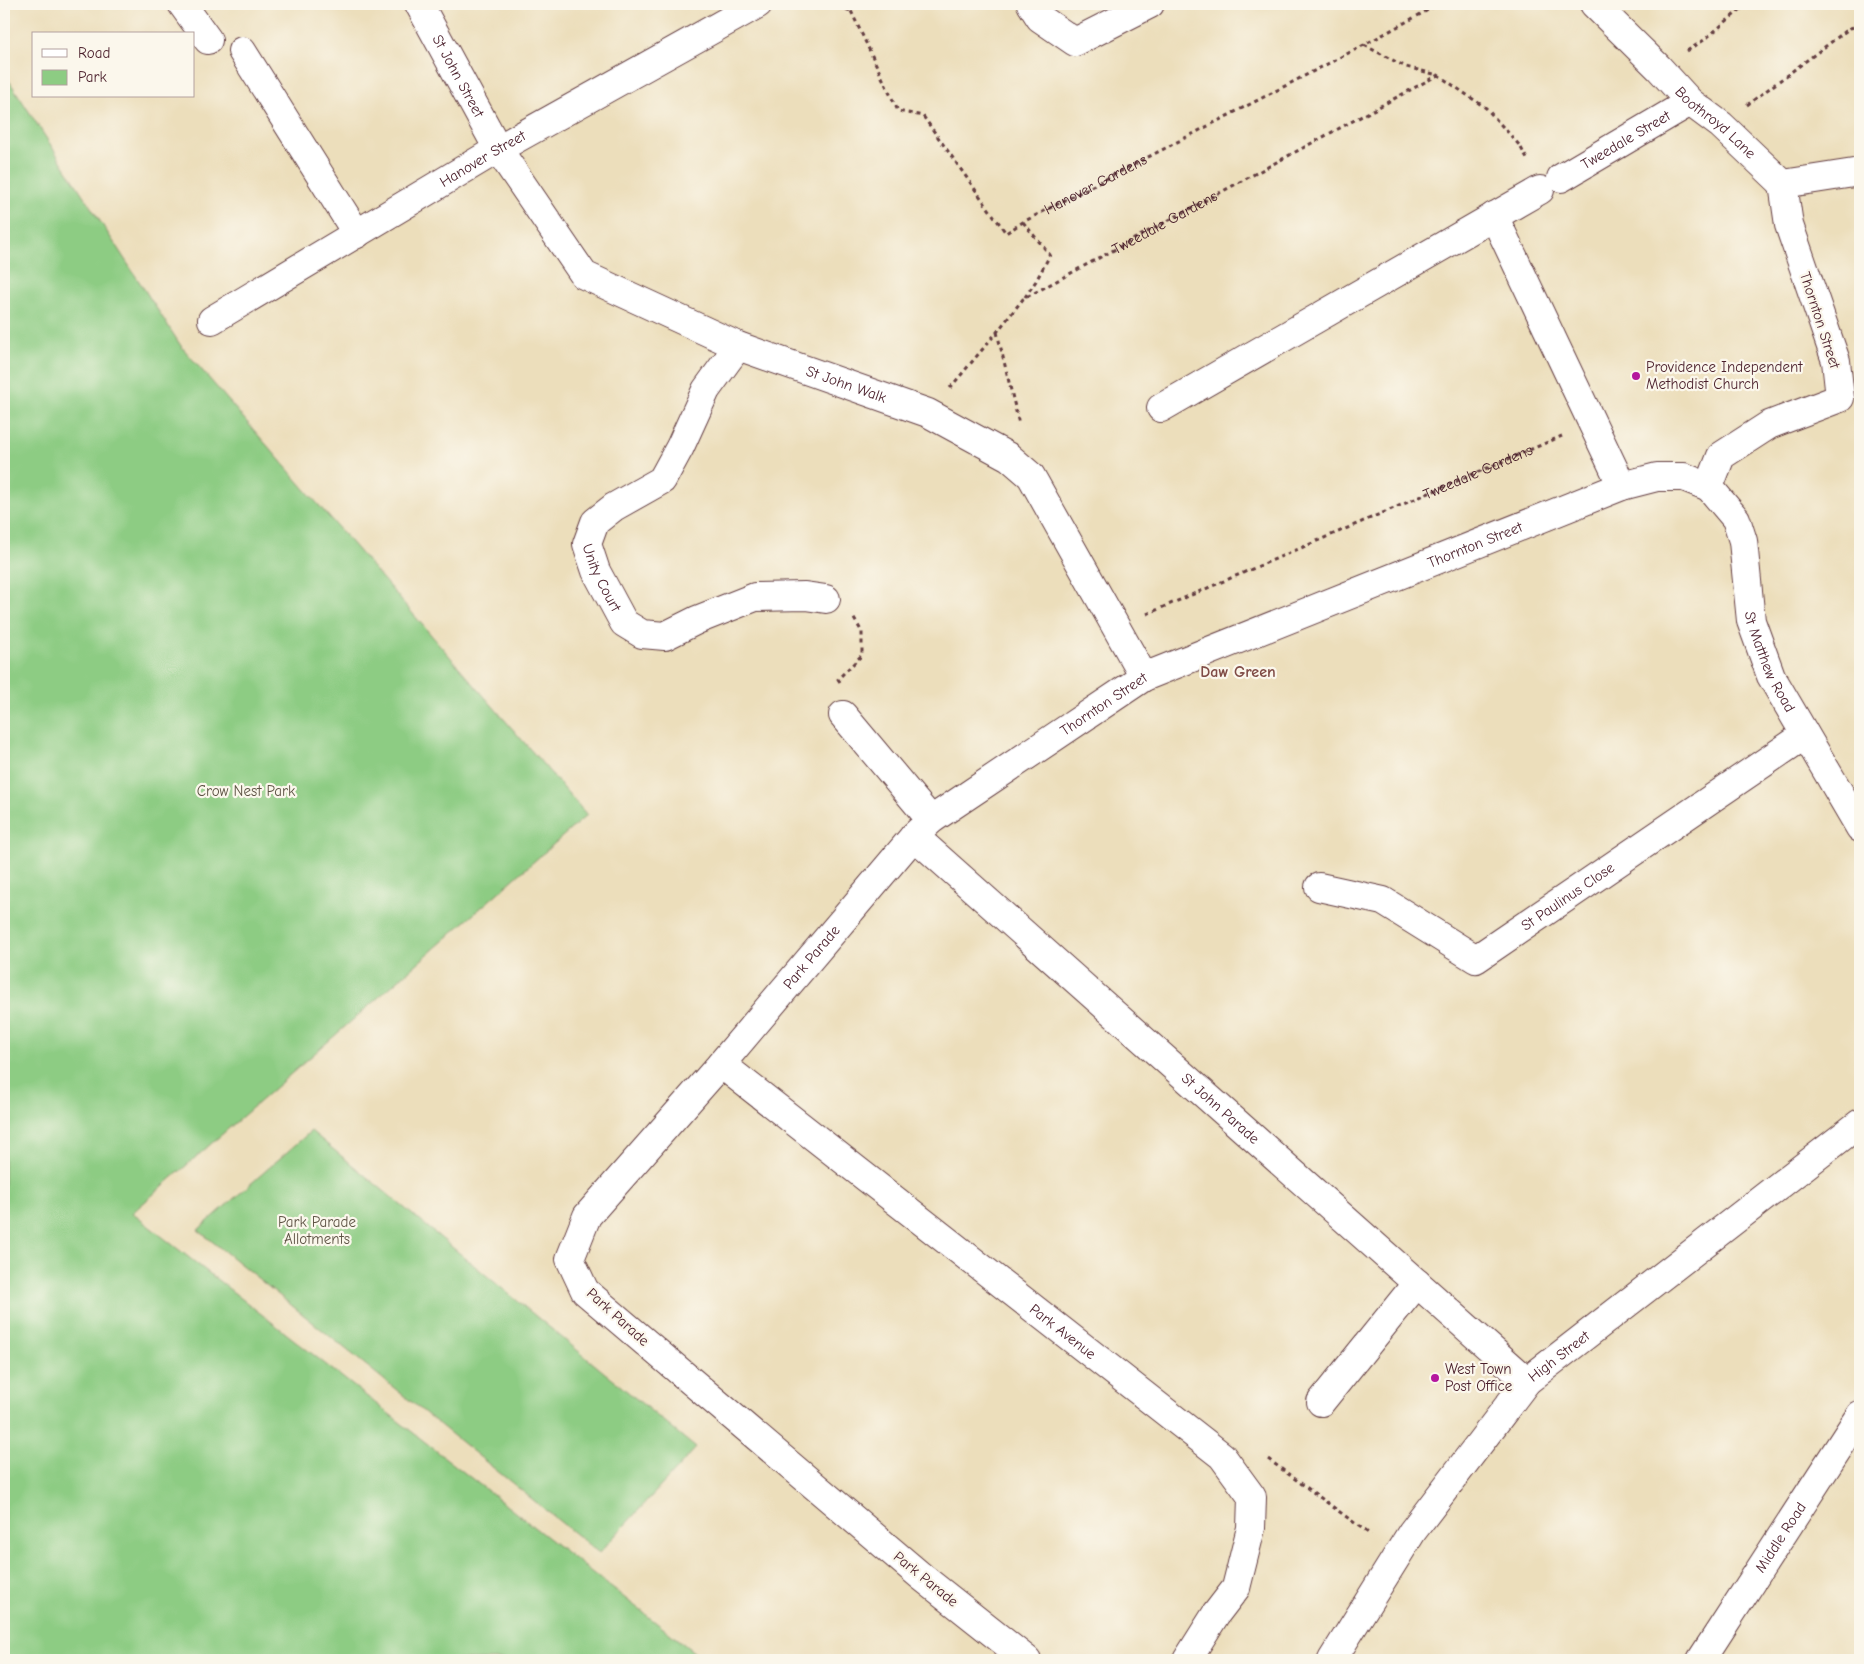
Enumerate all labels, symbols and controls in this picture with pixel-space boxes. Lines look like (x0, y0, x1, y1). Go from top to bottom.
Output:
legend (32, 32, 195, 98)
street label: St John Street (428, 32, 488, 121)
text: Road (78, 44, 110, 62)
text: Park (78, 68, 107, 86)
street label: Boothroyd Lane (1671, 83, 1760, 163)
street label: Tweedale Street (1578, 106, 1674, 173)
street label: Hanover Street (436, 126, 529, 191)
street label: Hanover Gardens (1041, 150, 1150, 218)
street label: Tweedale Gardens (1109, 187, 1220, 258)
street label: Thornton Street (1796, 269, 1844, 371)
place label: Providence Independent Methodist Church (1646, 358, 1803, 393)
street label: St John Walk (804, 362, 890, 407)
marker: Providence Independent Methodist Church (1630, 370, 1642, 382)
street label: Tweedale Gardens (1420, 441, 1535, 503)
street label: Thornton Street (1425, 517, 1526, 572)
street label: Unity Court (578, 541, 626, 615)
street label: St Matthew Road (1741, 611, 1799, 715)
district label: Daw Green (1200, 663, 1276, 681)
street label: Thornton Street (1057, 668, 1151, 740)
park label: Crow Nest Park (197, 782, 296, 800)
street label: St Paulinus Close (1518, 858, 1618, 935)
street label: Park Parade (779, 921, 844, 993)
street label: St John Parade (1178, 1069, 1263, 1148)
park label: Park Parade Allotments (278, 1213, 357, 1248)
street label: Park Parade (583, 1284, 653, 1350)
street label: Park Avenue (1026, 1300, 1100, 1363)
street label: High Street (1525, 1326, 1594, 1386)
place label: West Town Post Office (1445, 1360, 1513, 1395)
marker: West Town Post Office (1429, 1372, 1441, 1384)
street label: Middle Road (1751, 1499, 1810, 1576)
street label: Park Parade (890, 1547, 962, 1611)

